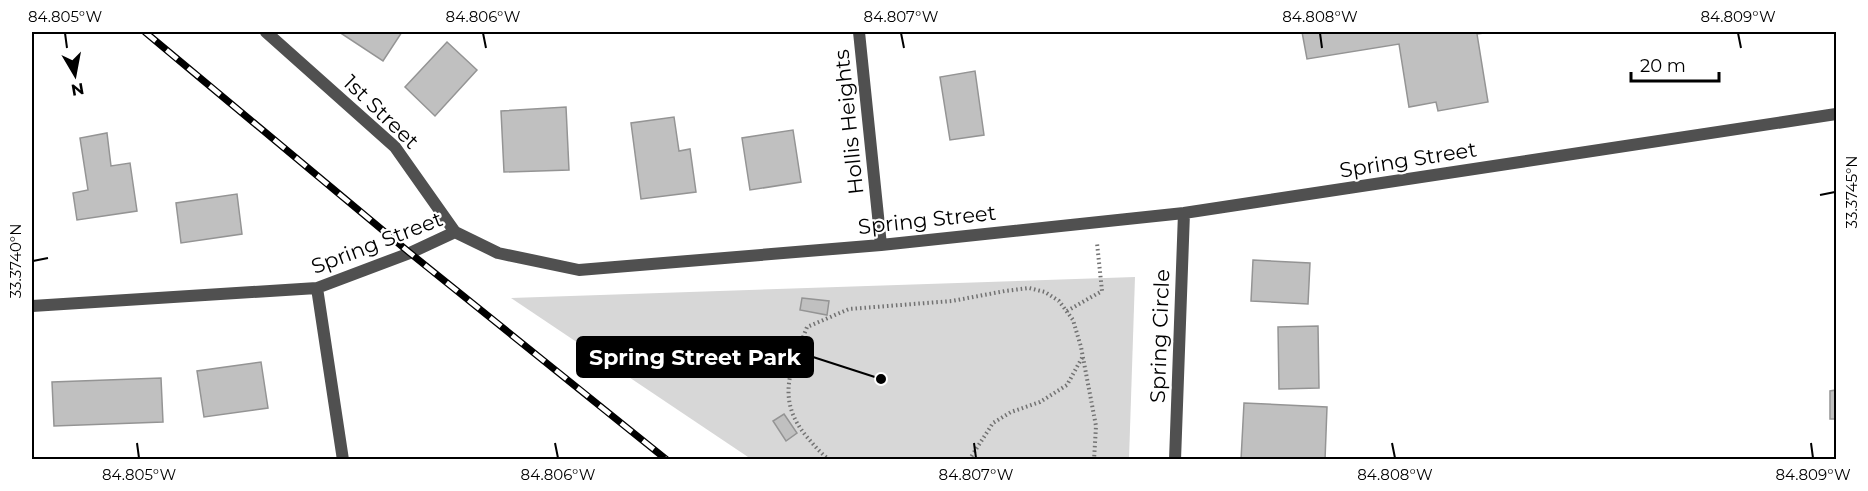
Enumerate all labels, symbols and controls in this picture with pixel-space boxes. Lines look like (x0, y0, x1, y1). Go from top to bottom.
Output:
text: 84.805°W (28, 7, 102, 26)
text: 84.806°W (446, 7, 521, 26)
text: 84.807°W (864, 7, 939, 26)
text: 84.808°W (1282, 7, 1358, 26)
text: 84.809°W (1700, 7, 1776, 26)
north arrow (45, 45, 105, 105)
scale bar (1631, 45, 1720, 83)
street label: Hollis Heights (828, 48, 869, 196)
text: 20 m (1640, 55, 1686, 77)
street label: 1st Street (338, 70, 424, 154)
text: N (69, 79, 86, 100)
street label: Spring Street (1337, 136, 1478, 183)
text: 33.3745°N (1842, 156, 1861, 228)
street label: Spring Street (857, 200, 997, 239)
street label: Spring Street (308, 206, 446, 279)
text: 33.3740°N (6, 224, 25, 298)
street label: Spring Circle (1145, 269, 1174, 403)
callout: Spring Street Park (577, 337, 813, 377)
text: Spring Street Park (589, 344, 801, 371)
text: 84.805°W (102, 465, 176, 484)
text: 84.806°W (521, 465, 596, 484)
text: 84.807°W (939, 465, 1014, 484)
text: 84.808°W (1357, 465, 1433, 484)
text: 84.809°W (1775, 465, 1851, 484)

